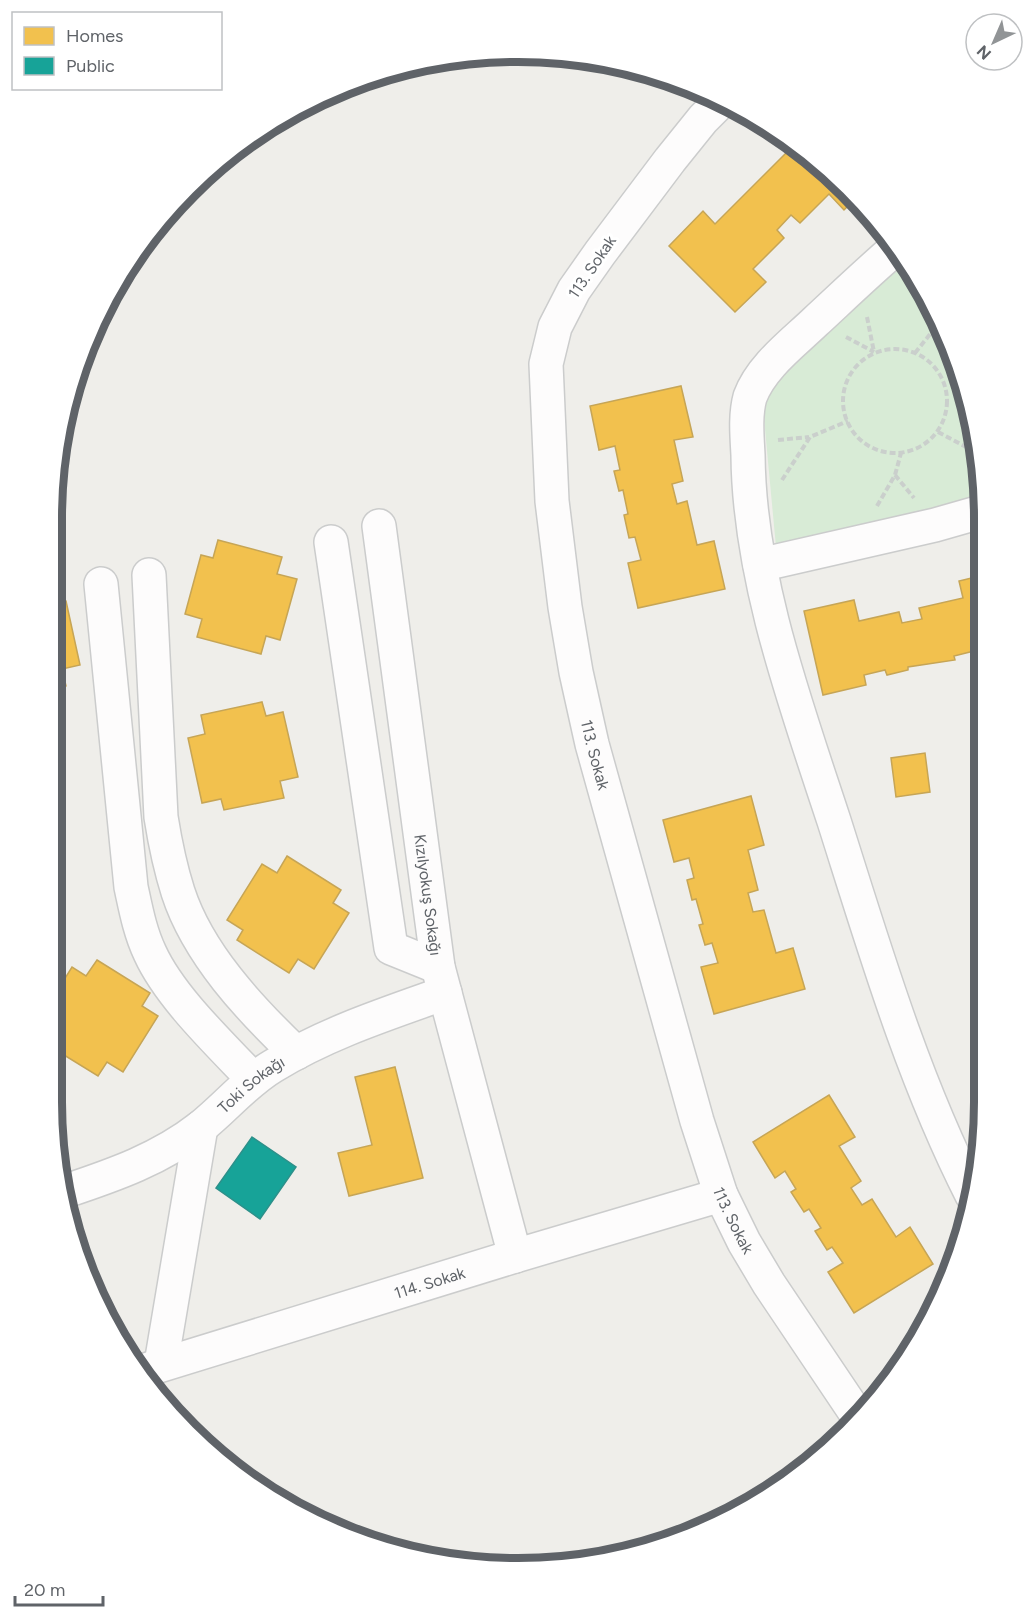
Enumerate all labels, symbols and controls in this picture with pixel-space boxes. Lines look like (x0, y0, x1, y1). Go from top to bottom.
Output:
legend (12, 12, 222, 90)
north arrow (964, 12, 1024, 72)
text: Homes (66, 25, 124, 47)
text: N (973, 41, 995, 64)
text: Public (66, 55, 115, 77)
street label: 113. Sokak (564, 232, 620, 302)
street label: 113. Sokak (577, 718, 614, 792)
street label: Kızılyokuş Sokağı (411, 833, 446, 957)
street label: Toki Sokağı (214, 1052, 288, 1117)
street label: 113. Sokak (710, 1185, 758, 1257)
street label: 114. Sokak (392, 1262, 467, 1302)
scale bar (15, 1569, 104, 1607)
text: 20 m (24, 1579, 65, 1601)

